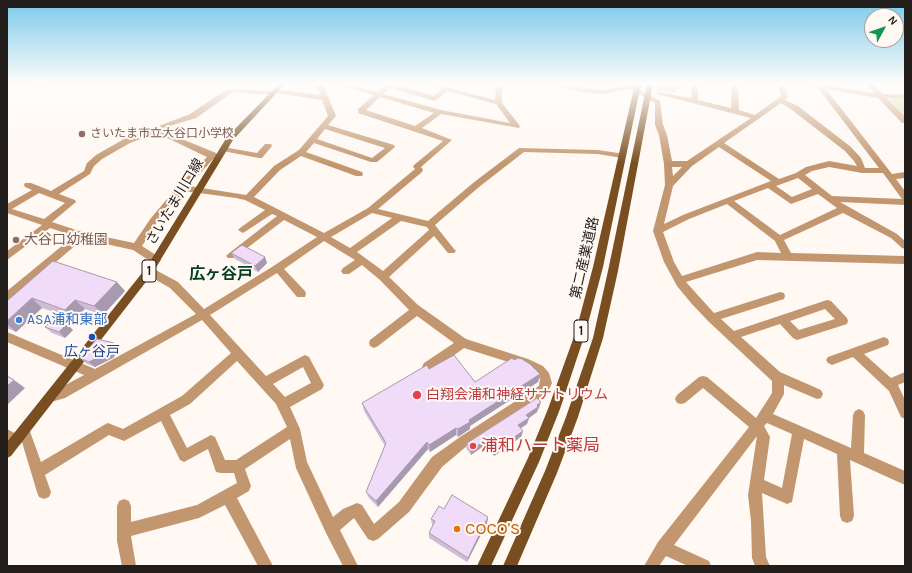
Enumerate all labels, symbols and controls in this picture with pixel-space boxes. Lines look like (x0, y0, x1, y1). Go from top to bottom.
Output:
north arrow (864, 8, 904, 48)
text: N (885, 13, 900, 28)
place label: さいたま市立大谷口小学校 (90, 127, 234, 141)
marker: さいたま市立大谷口小学校 (77, 129, 87, 139)
street label: さいたま川口線 (143, 156, 207, 248)
street label: 第二産業道路 (567, 215, 603, 301)
place label: 大谷口幼稚園 (24, 232, 108, 248)
marker: 大谷口幼稚園 (11, 235, 21, 245)
road number: 1 (142, 260, 156, 282)
district label: 広ヶ谷戸 (189, 264, 253, 284)
place label: ASA浦和東部 (27, 312, 108, 328)
marker: ASA浦和東部 (14, 315, 24, 325)
road number: 1 (574, 320, 588, 342)
marker: 広ヶ谷戸 (87, 332, 97, 342)
place label: 広ヶ谷戸 (64, 344, 120, 360)
place label: 白翔会浦和神経サナトリウム (426, 387, 608, 403)
marker: 白翔会浦和神経サナトリウム (411, 389, 423, 401)
place label: 浦和ハート薬局 (481, 436, 600, 456)
marker: 浦和ハート薬局 (468, 441, 478, 451)
place label: COCO'S (465, 519, 520, 539)
marker: COCO'S (452, 524, 462, 534)

